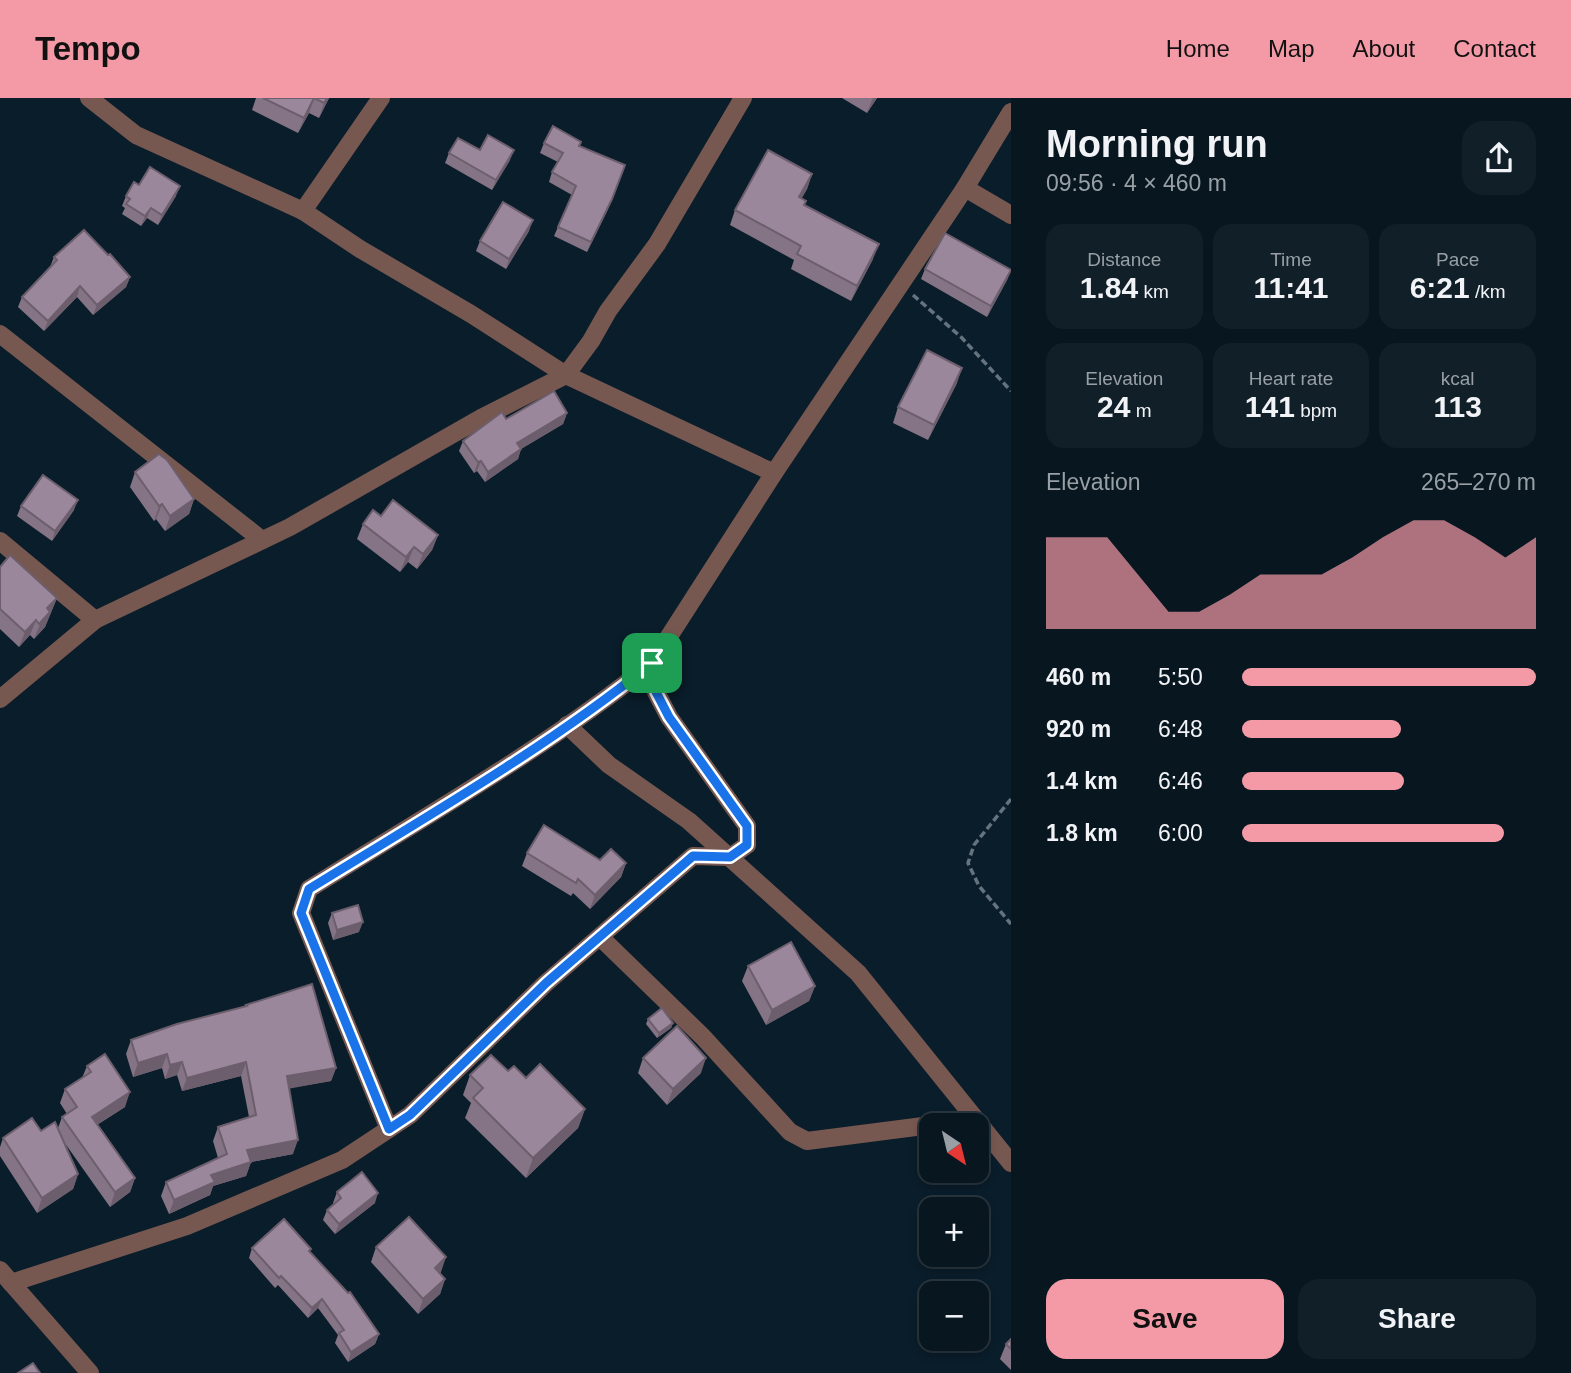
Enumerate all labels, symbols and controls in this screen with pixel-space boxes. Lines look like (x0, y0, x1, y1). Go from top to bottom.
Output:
text: Tempo (35, 30, 141, 67)
text: Home (1166, 35, 1230, 62)
text: Map (1268, 35, 1315, 62)
text: About (1353, 35, 1415, 62)
text: Contact (1453, 35, 1536, 62)
button: share (1462, 121, 1536, 195)
text: Morning run (1046, 123, 1268, 165)
text: 09:56 · 4 × 460 m (1046, 170, 1227, 196)
text: Distance (1087, 249, 1161, 270)
text: Time (1270, 249, 1312, 270)
text: Pace (1436, 249, 1479, 270)
text: 1.84 (1080, 271, 1138, 304)
text: 11:41 (1253, 271, 1329, 304)
text: 6:21 (1410, 271, 1470, 304)
text: km (1138, 281, 1169, 302)
text: /km (1470, 281, 1506, 302)
text: Elevation (1085, 368, 1163, 389)
text: Heart rate (1249, 368, 1333, 389)
text: kcal (1441, 368, 1475, 389)
text: 24 (1097, 390, 1130, 423)
text: 141 (1245, 390, 1295, 423)
text: 113 (1433, 390, 1482, 423)
text: m (1130, 400, 1152, 421)
text: bpm (1295, 400, 1337, 421)
text: Elevation (1046, 469, 1141, 495)
text: 265–270 m (1421, 469, 1536, 495)
pin (622, 633, 682, 693)
icon: arrive (633, 644, 671, 682)
text: 460 m (1046, 664, 1111, 690)
text: 5:50 (1158, 664, 1203, 690)
text: 920 m (1046, 716, 1111, 742)
text: 6:48 (1158, 716, 1203, 742)
text: 1.4 km (1046, 768, 1118, 794)
text: 6:46 (1158, 768, 1203, 794)
text: 1.8 km (1046, 820, 1118, 846)
text: 6:00 (1158, 820, 1203, 846)
north arrow (919, 1113, 989, 1183)
map controls (919, 1113, 989, 1351)
button: + (919, 1197, 989, 1267)
button: Save (1046, 1279, 1284, 1359)
button: Share (1298, 1279, 1536, 1359)
button: − (919, 1281, 989, 1351)

